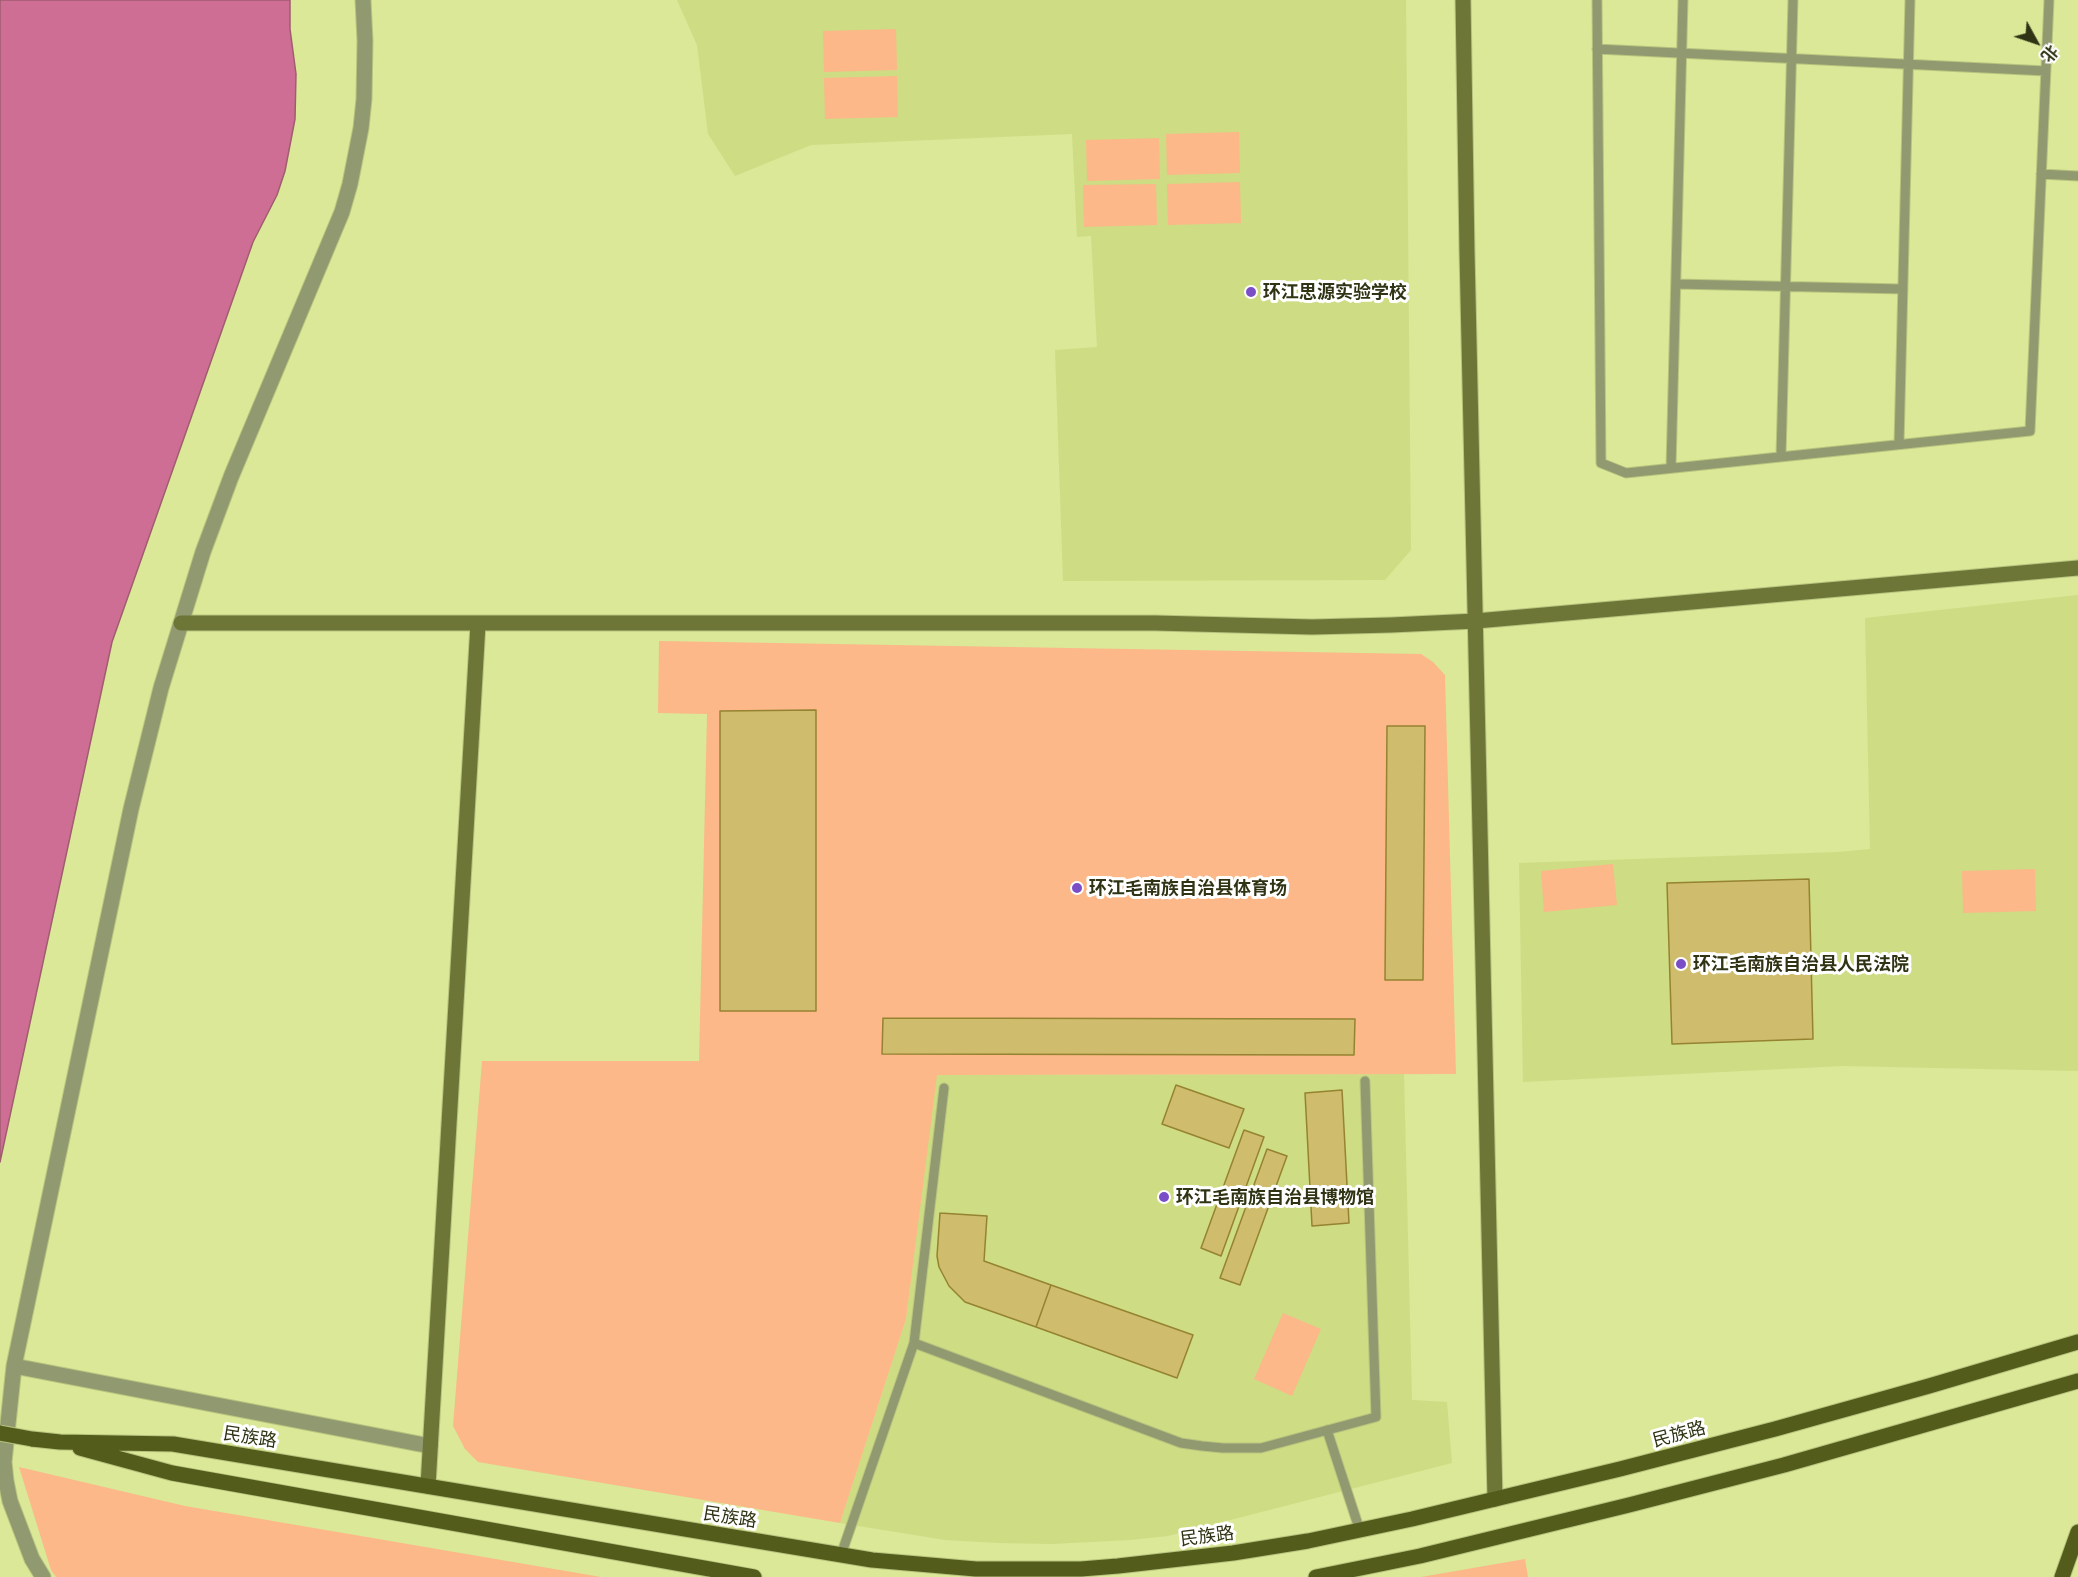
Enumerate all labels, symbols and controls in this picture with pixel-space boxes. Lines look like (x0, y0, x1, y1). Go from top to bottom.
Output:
north arrow (2006, 12, 2066, 72)
text: 北 (2038, 42, 2063, 66)
place label: 环江思源实验学校 (1263, 281, 1407, 303)
marker: 环江思源实验学校 (1244, 285, 1258, 299)
place label: 环江毛南族自治县体育场 (1089, 877, 1287, 899)
marker: 环江毛南族自治县体育场 (1070, 881, 1084, 895)
place label: 环江毛南族自治县人民法院 (1693, 953, 1909, 975)
marker: 环江毛南族自治县人民法院 (1674, 957, 1688, 971)
place label: 环江毛南族自治县博物馆 (1176, 1186, 1374, 1208)
marker: 环江毛南族自治县博物馆 (1157, 1190, 1171, 1204)
street label: 民族路 (1650, 1417, 1708, 1451)
street label: 民族路 (222, 1422, 278, 1452)
street label: 民族路 (702, 1502, 758, 1532)
street label: 民族路 (1179, 1522, 1235, 1550)

